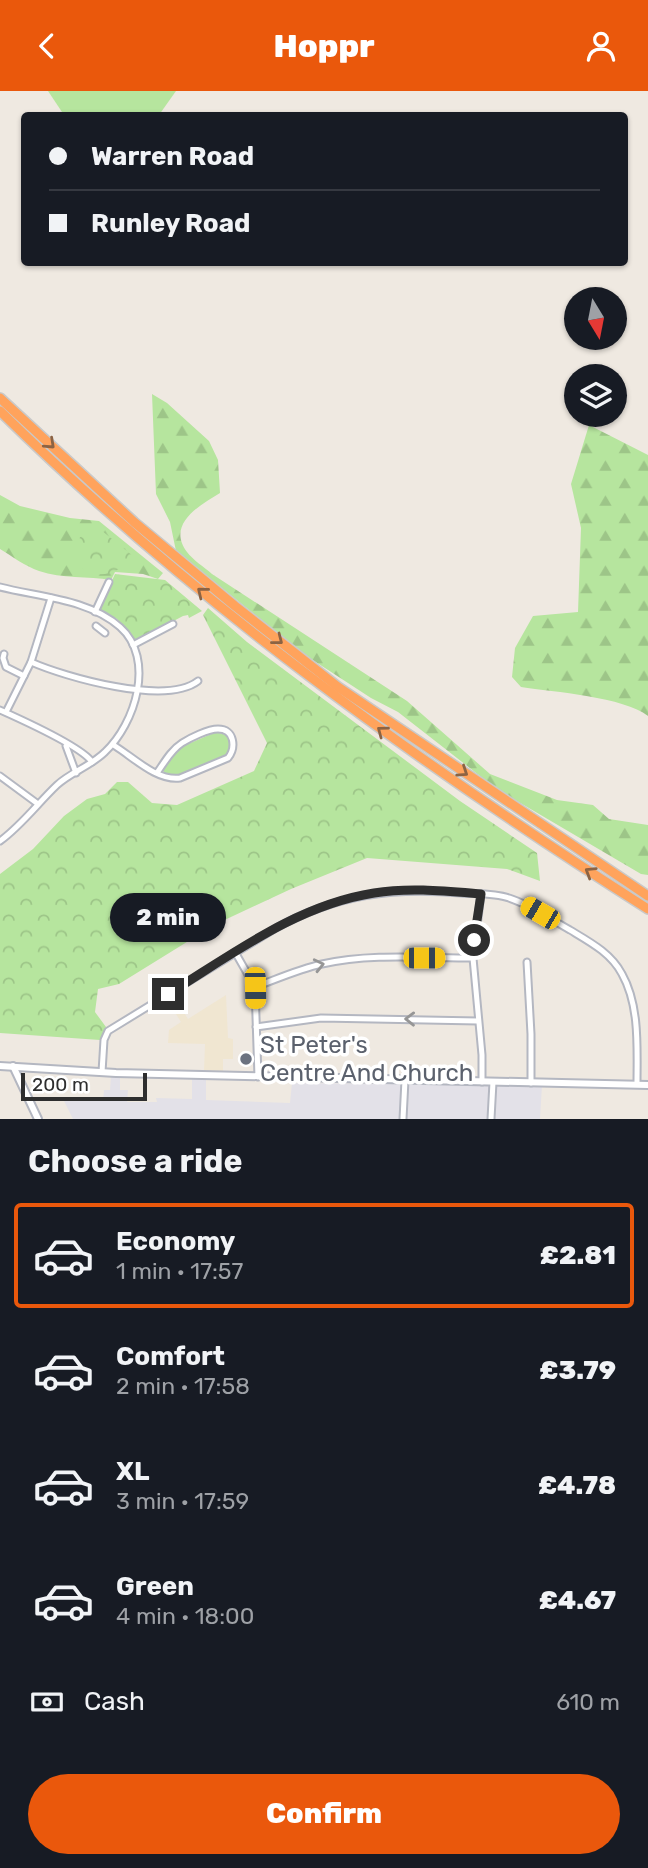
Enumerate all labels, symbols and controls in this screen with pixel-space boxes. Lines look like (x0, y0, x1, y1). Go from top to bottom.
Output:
icon: back (28, 27, 66, 65)
text: Hoppr (273, 27, 375, 65)
icon: person (582, 27, 620, 65)
text: Warren Road (91, 141, 254, 172)
text: Runley Road (91, 208, 250, 239)
north arrow (564, 287, 626, 350)
map controls (564, 287, 627, 427)
button: layers (564, 364, 627, 427)
one-way arrow (42, 436, 55, 448)
one-way arrow (197, 587, 209, 600)
one-way arrow (271, 632, 283, 645)
one-way arrow (377, 726, 390, 739)
one-way arrow (455, 764, 468, 776)
one-way arrow (585, 868, 598, 881)
callout: 2 min (110, 893, 226, 941)
car (517, 893, 564, 933)
text: 2 min (136, 903, 200, 931)
route start (458, 924, 490, 956)
car (404, 948, 446, 969)
one-way arrow (313, 959, 325, 973)
car (245, 967, 266, 1009)
route end (152, 978, 184, 1010)
one-way arrow (404, 1011, 415, 1027)
place label: St Peter's Centre And Church (260, 1031, 473, 1087)
marker: St Peter's Centre And Church (238, 1051, 254, 1067)
scale bar (21, 1070, 147, 1102)
text: 200 m (32, 1073, 89, 1096)
text: Choose a ride (28, 1142, 242, 1180)
icon: car (32, 1224, 95, 1287)
text: Economy (116, 1226, 235, 1257)
text: £2.81 (540, 1240, 616, 1271)
text: 1 min · 17:57 (116, 1257, 243, 1285)
icon: car (32, 1339, 95, 1402)
text: Comfort (116, 1341, 225, 1372)
text: £3.79 (539, 1355, 616, 1386)
text: 2 min · 17:58 (116, 1372, 250, 1400)
icon: car (32, 1454, 95, 1517)
text: XL (116, 1456, 149, 1487)
text: £4.78 (538, 1470, 616, 1501)
text: 3 min · 17:59 (116, 1487, 249, 1515)
icon: car (32, 1569, 95, 1632)
text: Green (116, 1571, 194, 1602)
text: £4.67 (539, 1585, 616, 1616)
text: 4 min · 18:00 (116, 1602, 254, 1630)
icon: cash (28, 1683, 66, 1721)
text: Cash (84, 1686, 145, 1717)
text: 610 m (556, 1688, 620, 1716)
button: Confirm (28, 1774, 620, 1854)

